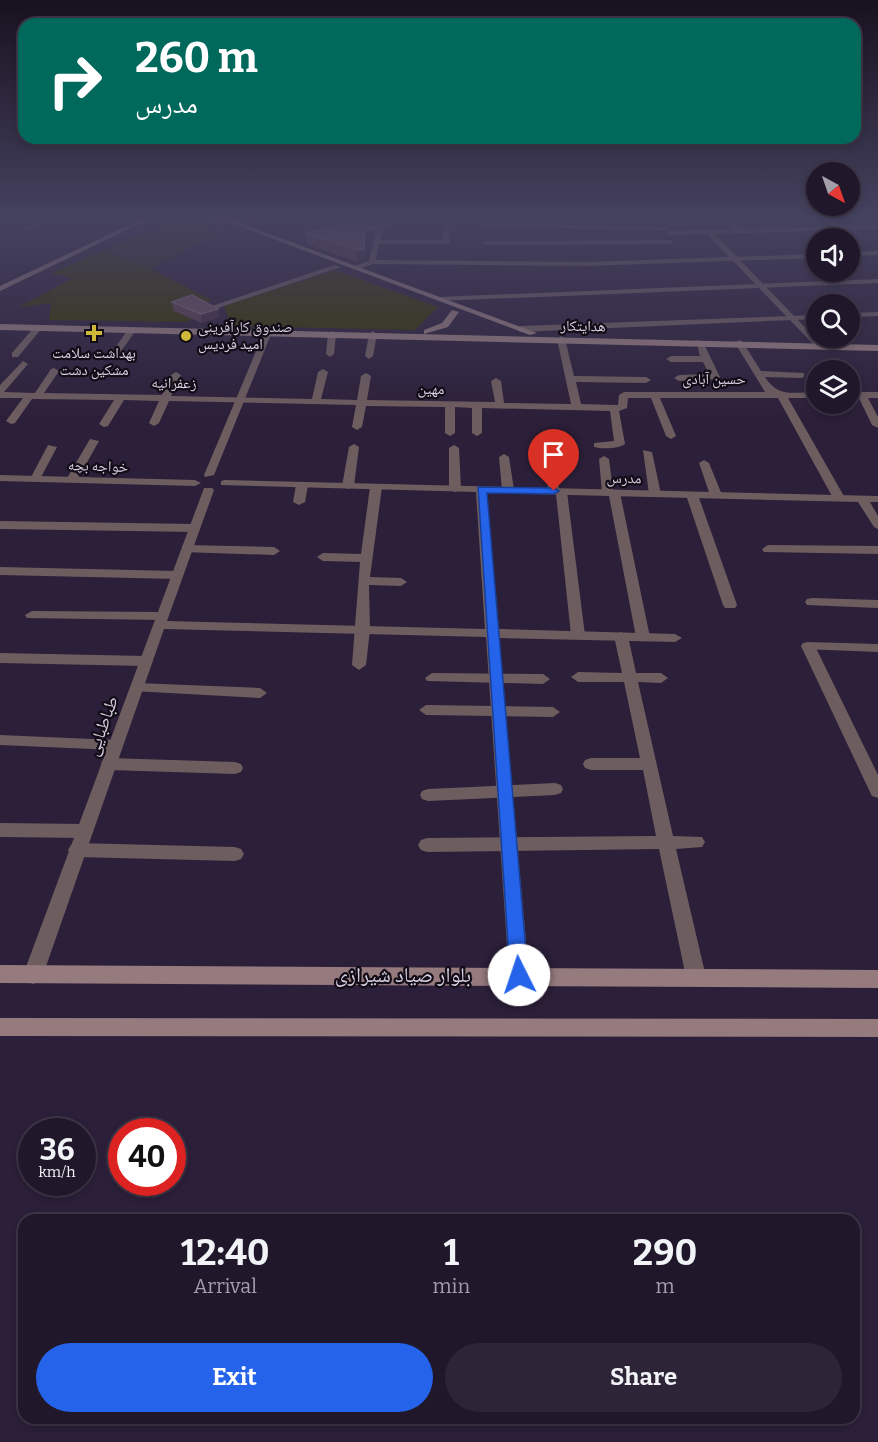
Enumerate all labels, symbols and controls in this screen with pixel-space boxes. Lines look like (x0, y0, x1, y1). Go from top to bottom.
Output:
text: 260 m (135, 33, 258, 83)
icon: right (36, 42, 114, 120)
text: مدرس (135, 88, 198, 120)
north arrow (806, 162, 860, 216)
map controls (806, 162, 860, 414)
button: sound (806, 228, 860, 282)
button: search (806, 294, 860, 348)
street label: هدایتکار (559, 317, 606, 335)
place label: صندوق کارآفرینی امید فردیس (198, 318, 293, 354)
marker: بهداشت سلامت مشکین دشت (85, 324, 103, 342)
marker: صندوق کارآفرینی امید فردیس (179, 329, 193, 343)
place label: بهداشت سلامت مشکین دشت (52, 344, 136, 380)
button: layers (806, 360, 860, 414)
street label: حسین آبادی (682, 370, 746, 389)
street label: زعفرانیه (151, 374, 197, 392)
street label: مهین (417, 380, 445, 399)
pin (528, 429, 579, 491)
icon: arrive (537, 438, 570, 471)
street label: خواجه بچه (68, 456, 129, 476)
street label: مدرس (606, 469, 642, 488)
street label: طباطبایی (81, 693, 123, 759)
position arrow (487, 943, 551, 1007)
street label: بلوار صیاد شیرازی (335, 962, 471, 988)
speed limit sign: 40 (108, 1118, 186, 1196)
text: 36 (39, 1132, 75, 1168)
text: km/h (38, 1163, 76, 1181)
text: 12:40 (181, 1231, 270, 1275)
text: 1 (444, 1231, 459, 1275)
text: 290 (633, 1231, 697, 1275)
text: Arrival (194, 1274, 257, 1298)
text: min (432, 1274, 470, 1298)
text: m (656, 1274, 675, 1298)
button: Exit (36, 1343, 433, 1412)
button: Share (445, 1343, 842, 1412)

